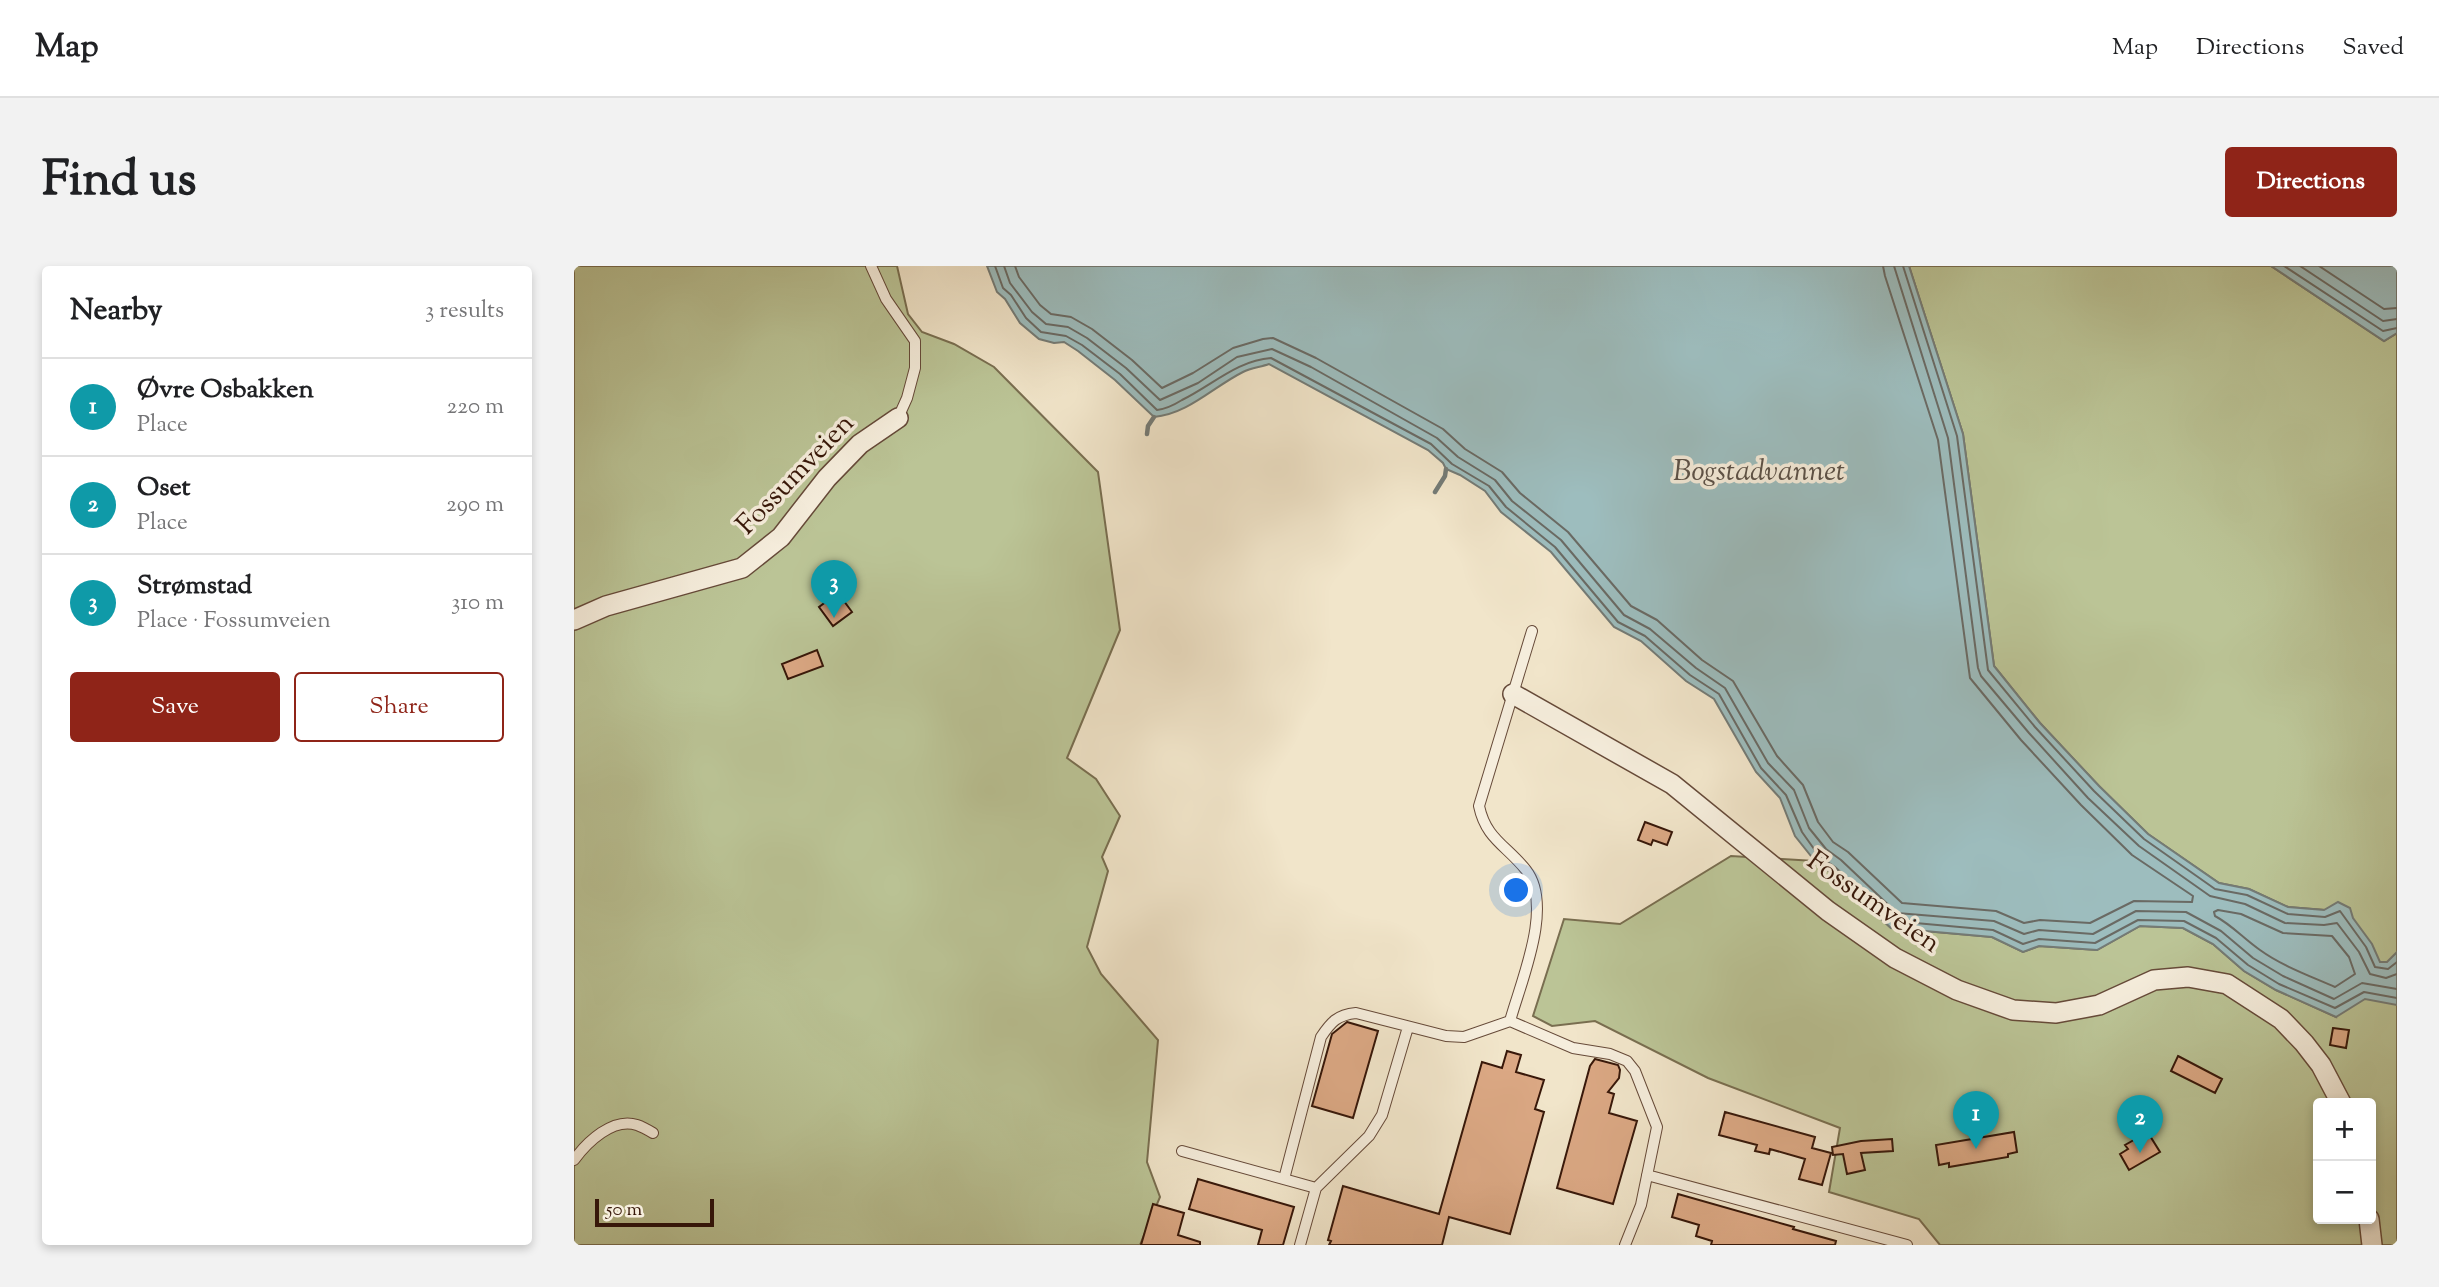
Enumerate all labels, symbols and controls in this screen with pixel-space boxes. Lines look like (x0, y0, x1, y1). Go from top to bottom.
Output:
text: Map (35, 24, 99, 72)
text: Map (2112, 31, 2158, 65)
text: Directions (2196, 31, 2304, 65)
text: Saved (2342, 31, 2404, 65)
text: Find us (42, 147, 196, 217)
button: Directions (2225, 147, 2397, 217)
text: Nearby (70, 290, 162, 333)
text: 3 results (425, 295, 504, 328)
text: Øvre Osbakken (137, 372, 314, 409)
text: 1 (89, 391, 97, 424)
text: 220 m (446, 391, 504, 424)
street label: Fossumveien (728, 405, 864, 545)
text: Place (137, 409, 188, 442)
water label: Bogstadvannet (1673, 451, 1845, 494)
text: Oset (137, 470, 190, 507)
text: 2 (88, 489, 98, 522)
text: 290 m (446, 489, 504, 522)
text: Place (137, 507, 188, 540)
pin: 3 (811, 560, 857, 618)
text: Strømstad (137, 568, 252, 605)
text: 3 (88, 587, 98, 620)
text: 310 m (451, 587, 504, 620)
text: Place · Fossumveien (137, 605, 331, 638)
button: Save (70, 672, 280, 742)
button: Share (294, 672, 504, 742)
street label: Fossumveien (1798, 842, 1948, 964)
your location (1499, 873, 1533, 907)
pin: 1 (1953, 1091, 1999, 1149)
pin: 2 (2117, 1095, 2163, 1153)
map controls (2313, 1098, 2376, 1224)
button: + (2313, 1098, 2376, 1161)
button: − (2313, 1161, 2376, 1224)
scale bar (595, 1196, 714, 1228)
text: 50 m (606, 1197, 642, 1224)

